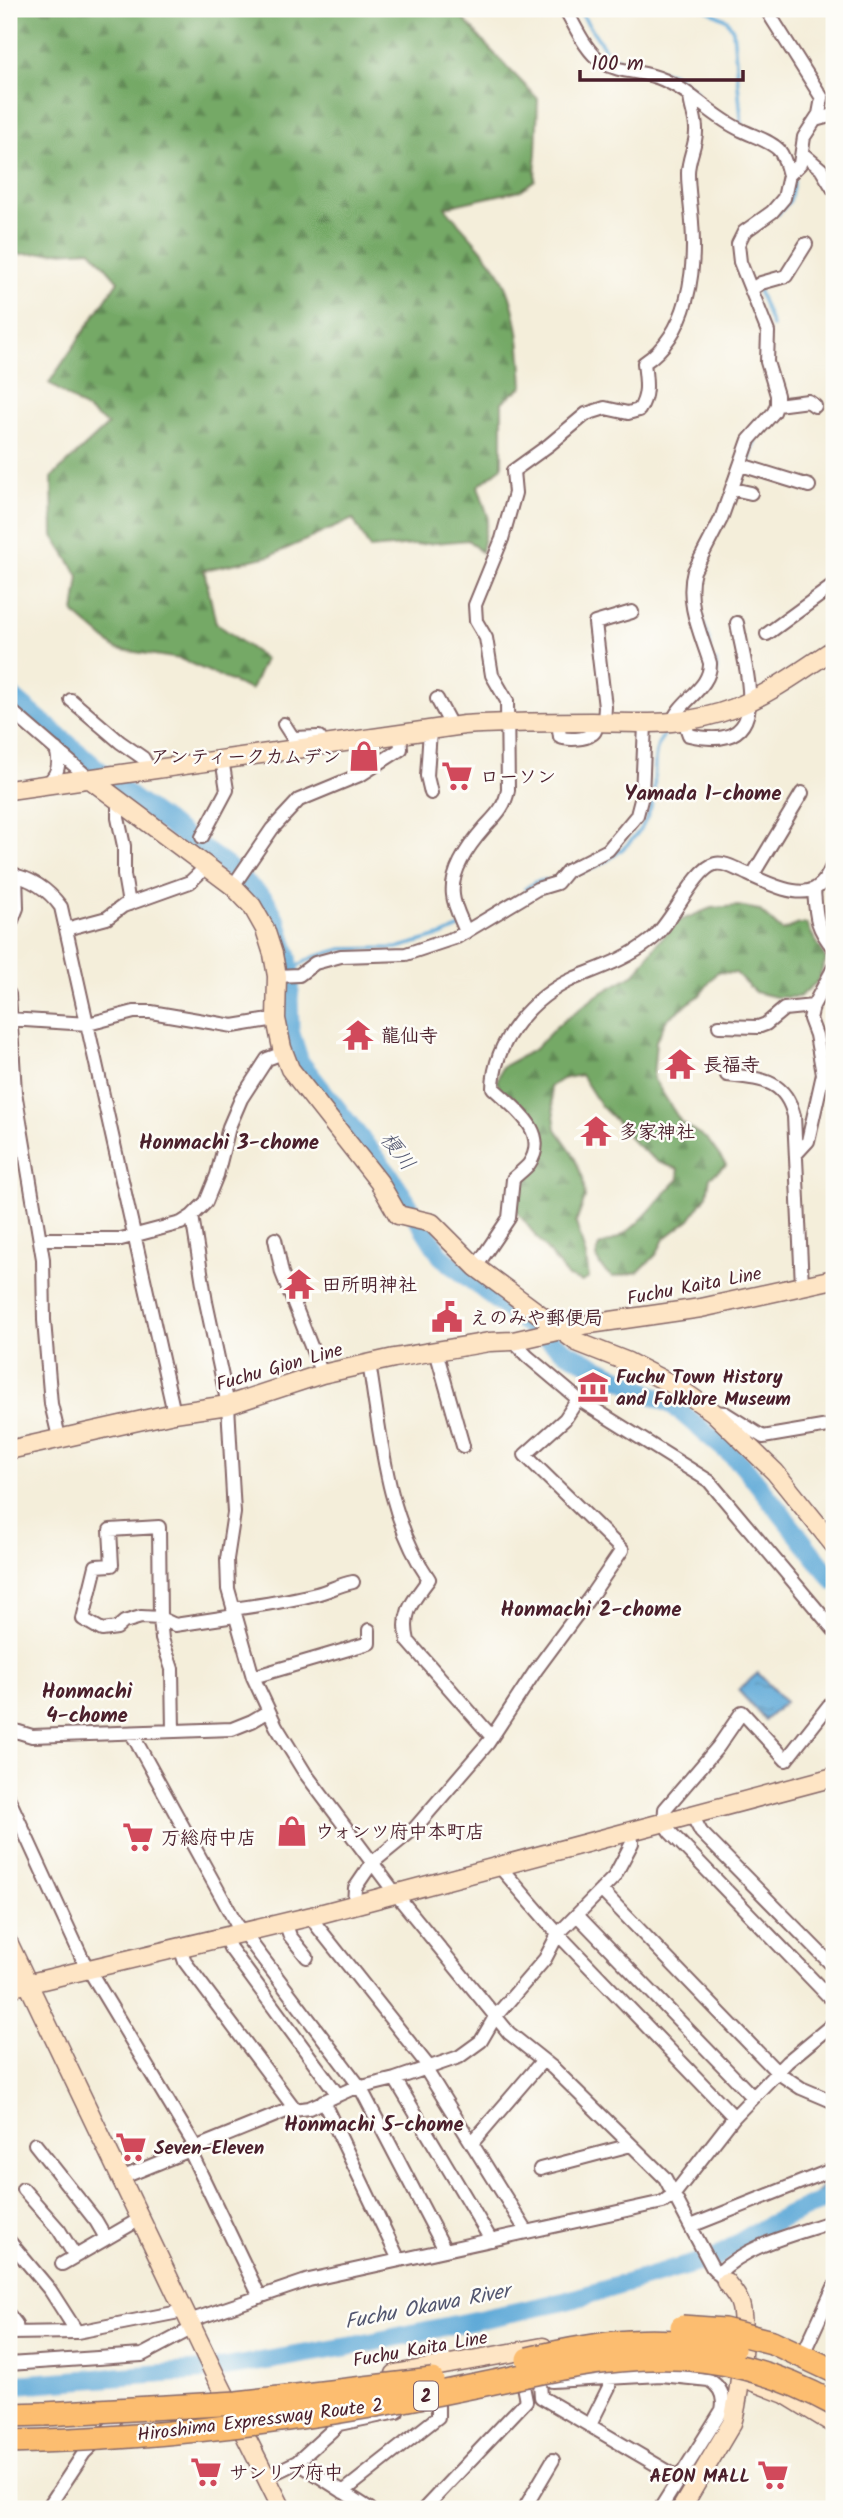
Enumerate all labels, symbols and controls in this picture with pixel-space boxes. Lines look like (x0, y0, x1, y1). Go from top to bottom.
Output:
scale bar (580, 38, 743, 82)
text: 100 m (591, 48, 644, 81)
shop icon: アンティークカムデン (347, 739, 381, 773)
place label: アンティークカムデン (151, 743, 341, 773)
supermarket icon: ローソン (440, 759, 474, 793)
place label: ローソン (480, 763, 556, 793)
district label: Yamada 1-chome (624, 778, 782, 811)
temple icon: 龍仙寺 (341, 1018, 375, 1052)
place label: 龍仙寺 (381, 1022, 438, 1052)
temple icon: 長福寺 (663, 1047, 697, 1081)
place label: 長福寺 (703, 1051, 760, 1081)
temple icon: 多家神社 (579, 1114, 613, 1148)
place label: 多家神社 (619, 1118, 695, 1148)
water label: 榎川 (371, 1125, 423, 1179)
district label: Honmachi 3-chome (139, 1127, 319, 1160)
street label: Fuchu Kaita Line (624, 1259, 765, 1315)
temple icon: 田所明神社 (282, 1267, 316, 1301)
place label: 田所明神社 (322, 1271, 417, 1301)
public building icon: えのみや郵便局 (430, 1300, 464, 1334)
place label: えのみや郵便局 (470, 1304, 603, 1334)
street label: Fuchu Gion Line (213, 1335, 347, 1400)
place label: Fuchu Town History and Folklore Museum (616, 1363, 791, 1415)
museum icon: Fuchu Town History and Folklore Museum (576, 1370, 610, 1404)
district label: Honmachi 2-chome (501, 1594, 681, 1627)
district label: Honmachi 4-chome (42, 1676, 133, 1733)
shop icon: ウォンツ府中本町店 (275, 1814, 309, 1848)
place label: ウォンツ府中本町店 (315, 1818, 484, 1848)
supermarket icon: 万総府中店 (121, 1820, 155, 1854)
place label: 万総府中店 (161, 1824, 256, 1854)
district label: Honmachi 5-chome (284, 2109, 464, 2142)
supermarket icon: Seven-Eleven (114, 2130, 148, 2164)
place label: Seven-Eleven (154, 2134, 264, 2164)
water label: Fuchu Okawa River (342, 2275, 517, 2340)
street label: Fuchu Kaita Line (350, 2323, 491, 2377)
road number: 2 (414, 2382, 438, 2410)
street label: Hiroshima Expressway Route 2 (136, 2391, 385, 2451)
supermarket icon: サンリブ府中 (189, 2455, 223, 2489)
supermarket icon: AEON MALL (756, 2458, 790, 2492)
place label: サンリブ府中 (229, 2459, 343, 2489)
place label: AEON MALL (649, 2462, 750, 2492)

